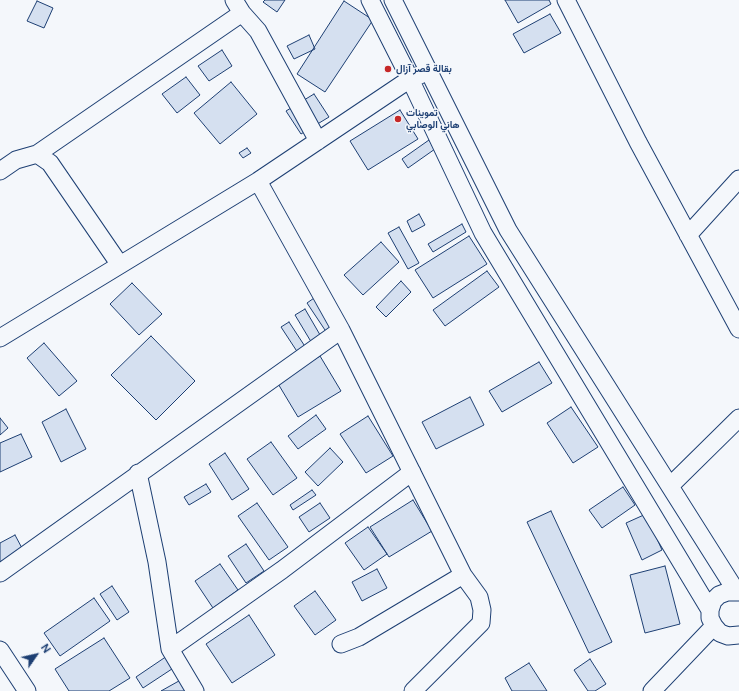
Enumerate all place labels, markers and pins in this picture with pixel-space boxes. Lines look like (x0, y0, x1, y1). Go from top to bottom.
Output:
place label: بقالة قصر آزال (396, 63, 452, 75)
marker: بقالة قصر آزال (383, 64, 393, 74)
place label: تموينات هاني الوصابي (406, 107, 460, 130)
marker: تموينات هاني الوصابي (393, 114, 403, 124)

